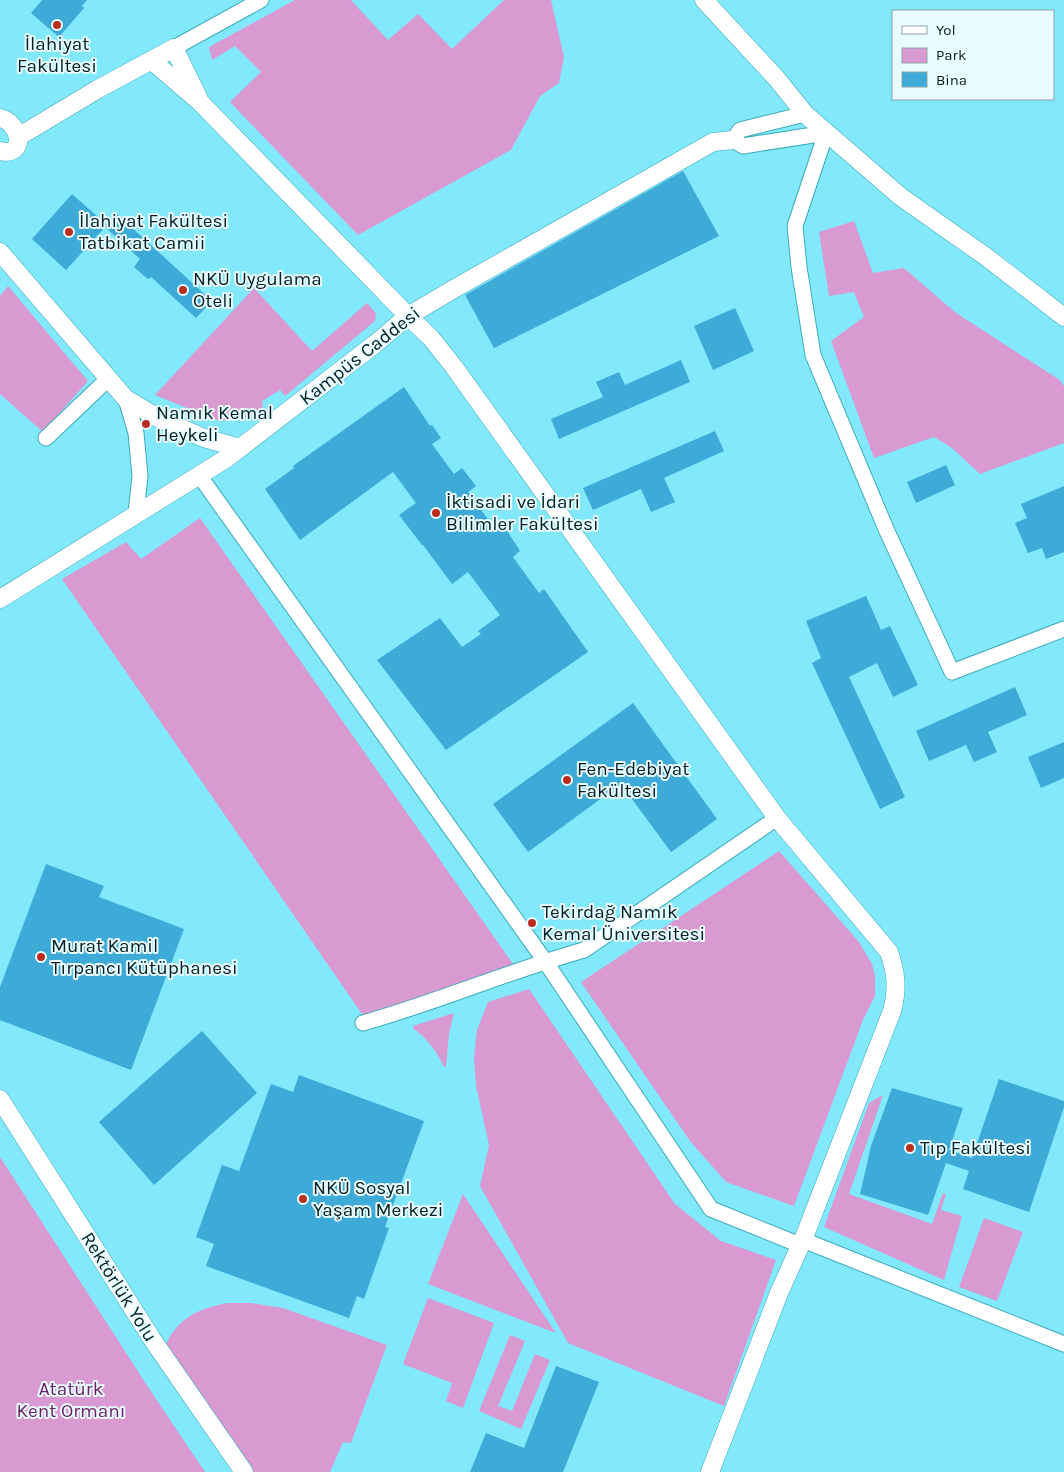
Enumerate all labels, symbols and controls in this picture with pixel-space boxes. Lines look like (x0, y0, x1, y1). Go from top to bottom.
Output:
legend (892, 10, 1054, 100)
marker: İlahiyat Fakültesi (51, 19, 63, 31)
text: Yol (936, 21, 956, 39)
place label: İlahiyat Fakültesi (17, 33, 97, 77)
text: Park (936, 46, 966, 64)
text: Bina (936, 71, 967, 89)
place label: İlahiyat Fakültesi Tatbikat Camii (79, 210, 228, 254)
marker: İlahiyat Fakültesi Tatbikat Camii (63, 226, 75, 238)
place label: NKÜ Uygulama Oteli (193, 268, 322, 312)
marker: NKÜ Uygulama Oteli (177, 284, 189, 296)
street label: Kampüs Caddesi (295, 302, 425, 410)
place label: Namık Kemal Heykeli (156, 402, 273, 446)
marker: Namık Kemal Heykeli (140, 418, 152, 430)
place label: İktisadi ve İdari Bilimler Fakültesi (446, 491, 599, 535)
marker: İktisadi ve İdari Bilimler Fakültesi (430, 507, 442, 519)
place label: Fen-Edebiyat Fakültesi (577, 758, 689, 802)
marker: Fen-Edebiyat Fakültesi (561, 774, 573, 786)
place label: Tekirdağ Namık Kemal Üniversitesi (542, 901, 705, 945)
marker: Tekirdağ Namık Kemal Üniversitesi (526, 917, 538, 929)
place label: Murat Kamil Tırpancı Kütüphanesi (51, 935, 238, 979)
marker: Murat Kamil Tırpancı Kütüphanesi (35, 951, 47, 963)
place label: Tıp Fakültesi (920, 1137, 1031, 1159)
marker: Tıp Fakültesi (904, 1142, 916, 1154)
place label: NKÜ Sosyal Yaşam Merkezi (313, 1177, 443, 1221)
marker: NKÜ Sosyal Yaşam Merkezi (297, 1193, 309, 1205)
street label: Rektörlük Yolu (77, 1228, 161, 1346)
park label: Atatürk Kent Ormanı (17, 1378, 125, 1422)

